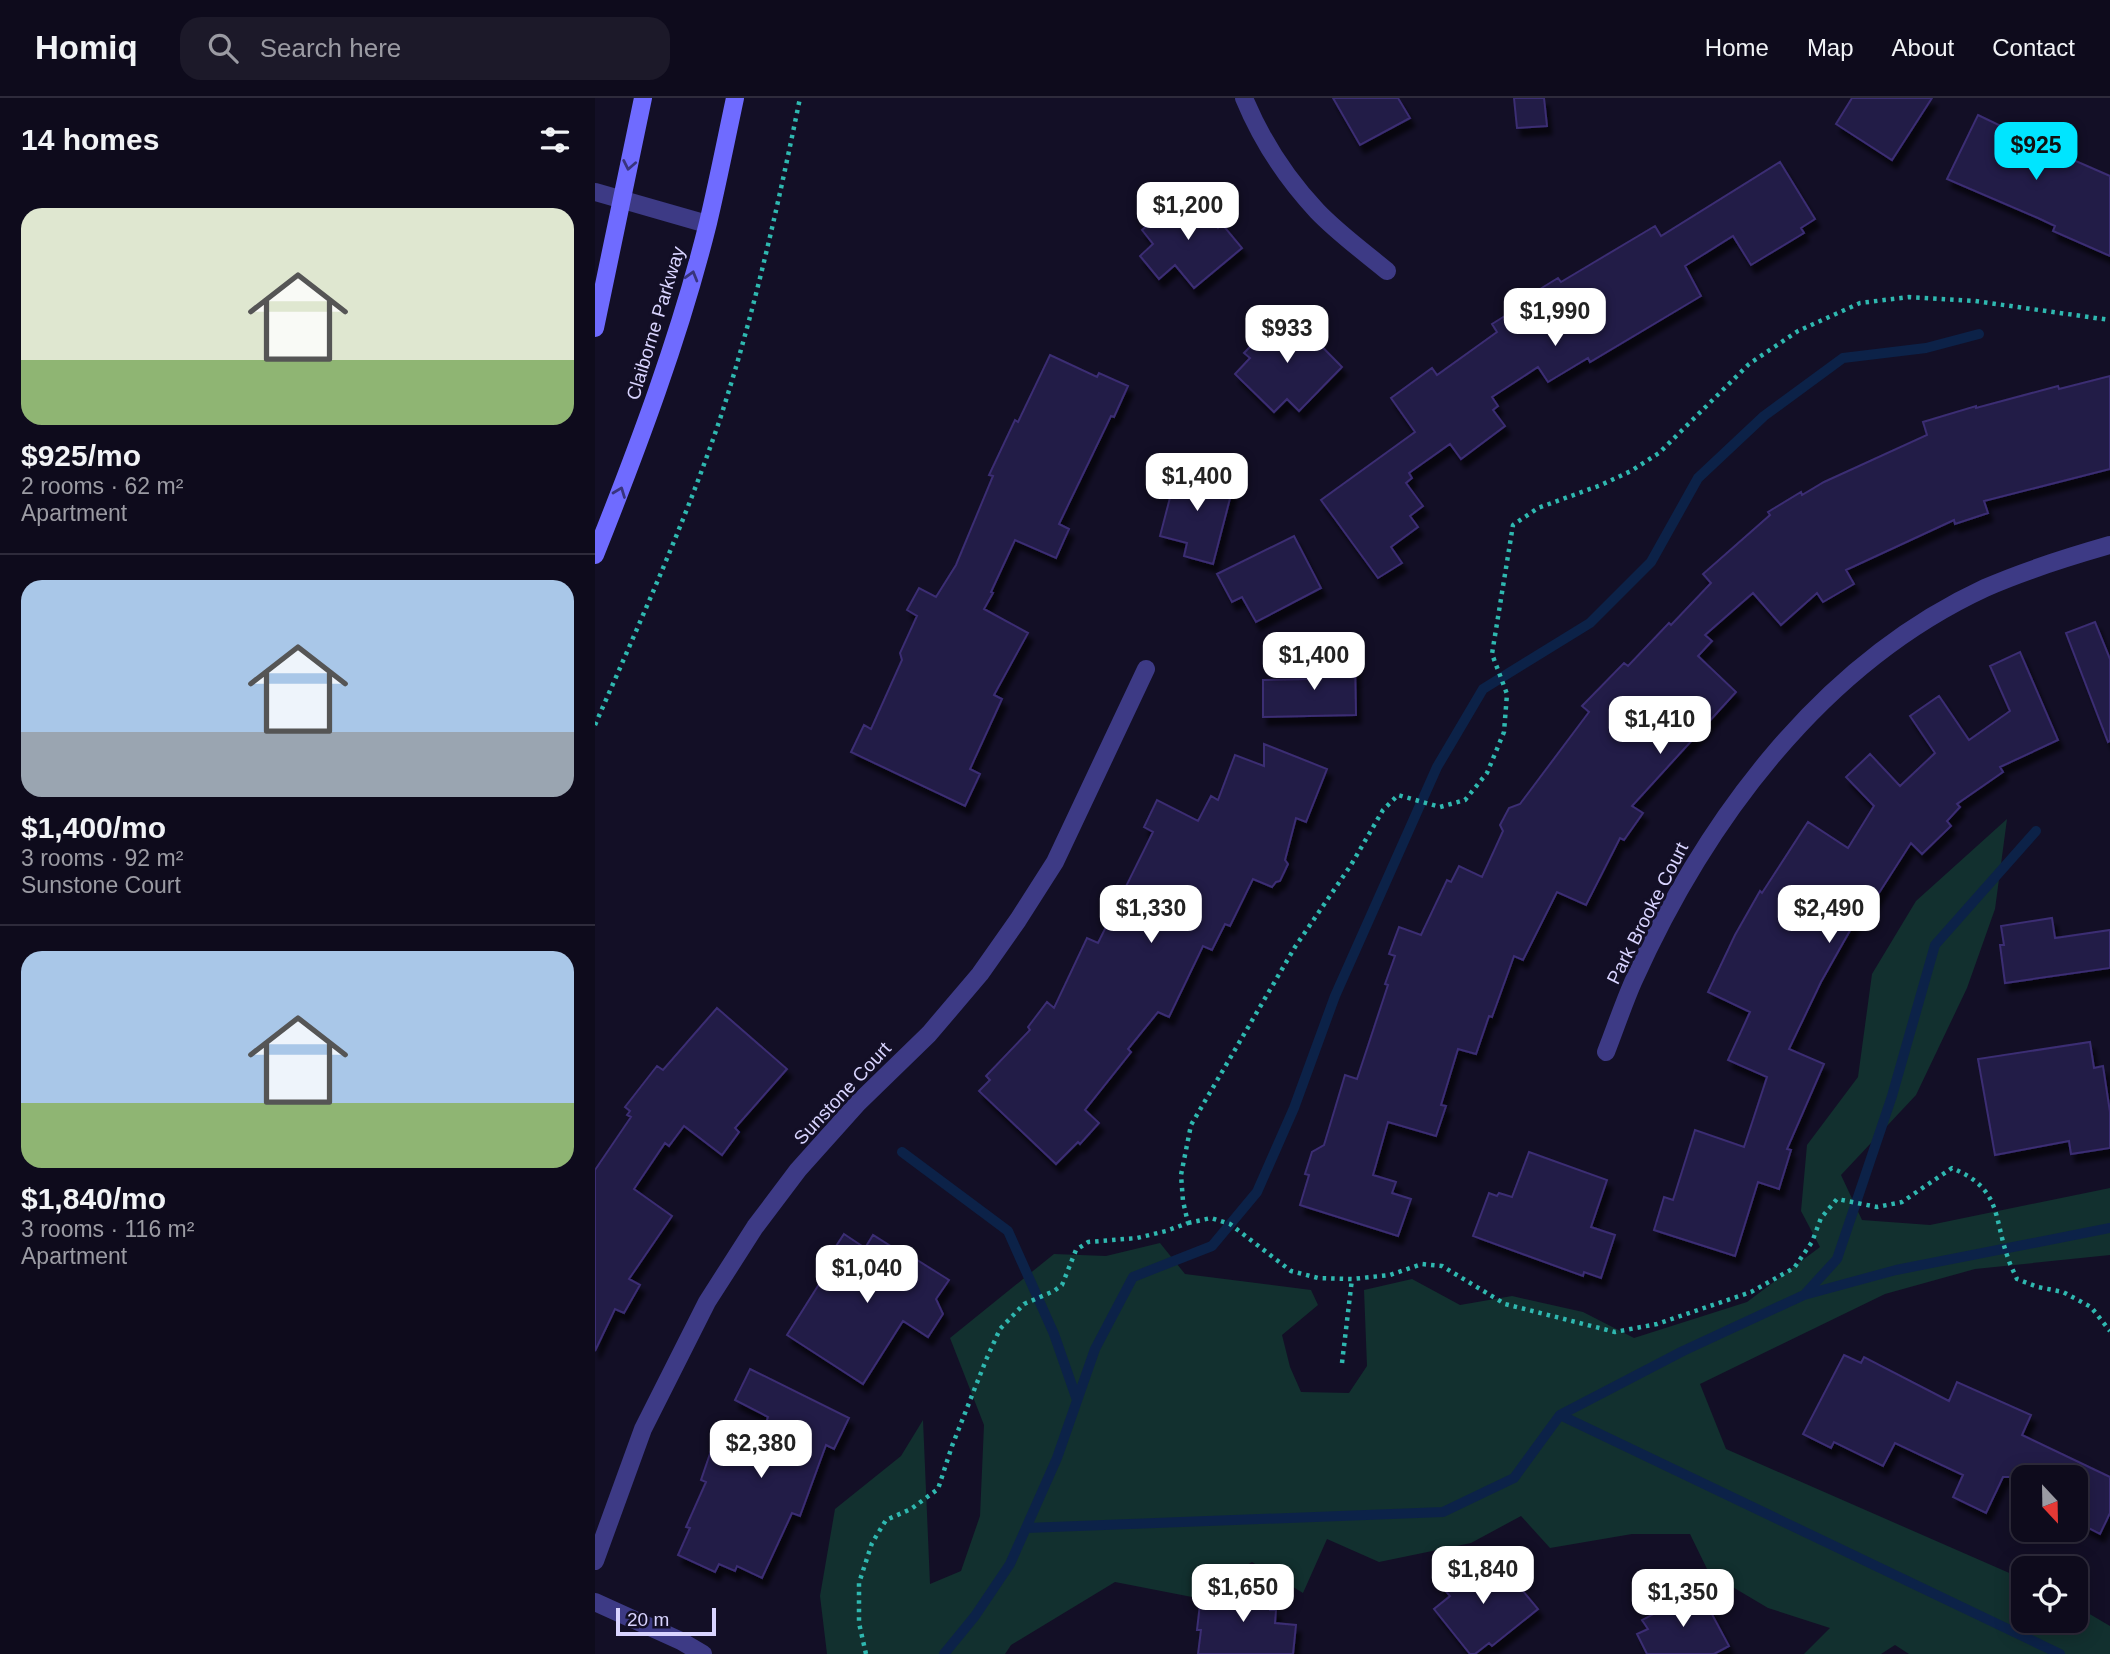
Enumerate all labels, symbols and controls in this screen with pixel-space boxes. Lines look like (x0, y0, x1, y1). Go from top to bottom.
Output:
search box (180, 17, 670, 80)
text: Homiq (35, 29, 138, 66)
icon: search (204, 29, 242, 67)
text: Search here (260, 33, 401, 63)
text: Home (1705, 34, 1769, 61)
text: Map (1807, 34, 1854, 61)
text: About (1892, 34, 1954, 61)
text: Contact (1992, 34, 2075, 61)
icon: filters (536, 121, 574, 159)
pin: $925 (1995, 122, 2077, 182)
text: 14 homes (21, 123, 159, 156)
text: $925 (2010, 132, 2062, 158)
one-way arrow (623, 159, 638, 171)
pin: $1,200 (1131, 183, 1245, 242)
text: $1,200 (1153, 192, 1223, 218)
street label: Claiborne Parkway (622, 243, 689, 402)
icon: home (235, 254, 361, 380)
one-way arrow (684, 270, 699, 282)
pin: $1,990 (1498, 288, 1612, 348)
text: $1,990 (1520, 298, 1590, 324)
pin: $933 (1246, 306, 1328, 365)
text: $933 (1261, 315, 1313, 341)
text: $925/mo (21, 439, 141, 472)
pin: $1,400 (1140, 454, 1254, 513)
text: $1,400 (1162, 463, 1232, 489)
text: 2 rooms · 62 m² (21, 473, 183, 499)
one-way arrow (611, 486, 625, 498)
text: Apartment (21, 500, 127, 526)
icon: home (235, 626, 361, 752)
pin: $1,400 (1257, 632, 1371, 692)
text: $1,400 (1279, 642, 1349, 668)
pin: $1,410 (1603, 696, 1717, 756)
text: $1,410 (1625, 706, 1695, 732)
text: $1,400/mo (21, 811, 166, 844)
street label: Park Brooke Court (1603, 838, 1693, 988)
text: 3 rooms · 92 m² (21, 845, 183, 871)
text: Sunstone Court (21, 872, 181, 898)
pin: $1,330 (1094, 886, 1208, 945)
pin: $2,490 (1772, 886, 1886, 945)
text: $1,330 (1116, 895, 1186, 921)
text: $2,490 (1794, 895, 1864, 921)
icon: home (235, 997, 361, 1123)
street label: Sunstone Court (790, 1037, 896, 1149)
text: $1,840/mo (21, 1182, 166, 1215)
text: 3 rooms · 116 m² (21, 1216, 194, 1242)
text: Apartment (21, 1243, 127, 1269)
pin: $1,040 (810, 1246, 924, 1305)
text: $1,040 (832, 1255, 902, 1281)
pin: $2,380 (704, 1420, 818, 1480)
text: $2,380 (726, 1430, 796, 1456)
north arrow (2011, 1465, 2088, 1542)
map controls (2011, 1465, 2088, 1633)
pin: $1,840 (1426, 1546, 1540, 1606)
text: $1,840 (1448, 1556, 1518, 1582)
button: locate (2011, 1556, 2088, 1633)
pin: $1,650 (1186, 1564, 1300, 1624)
pin: $1,350 (1626, 1570, 1740, 1629)
text: $1,650 (1208, 1574, 1278, 1600)
text: $1,350 (1648, 1579, 1718, 1605)
scale bar (616, 1605, 716, 1637)
text: 20 m (627, 1609, 669, 1630)

